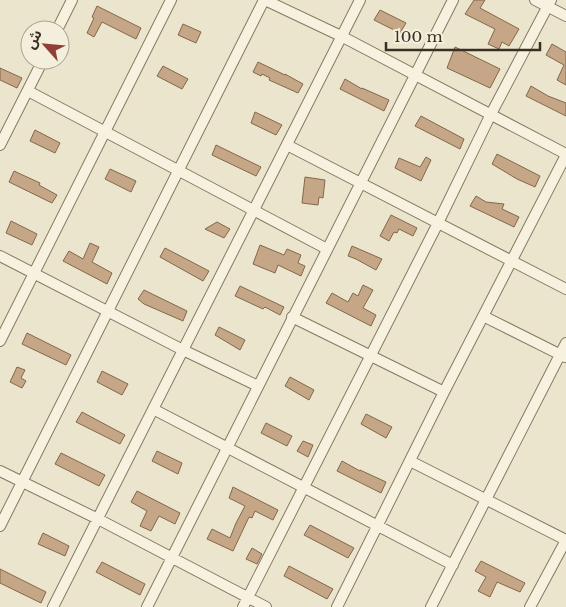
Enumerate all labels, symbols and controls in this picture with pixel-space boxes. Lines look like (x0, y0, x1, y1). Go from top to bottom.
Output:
north arrow (20, 20, 70, 70)
scale bar (386, 20, 540, 52)
text: ش (21, 26, 46, 52)
text: 100 m (394, 27, 443, 46)

